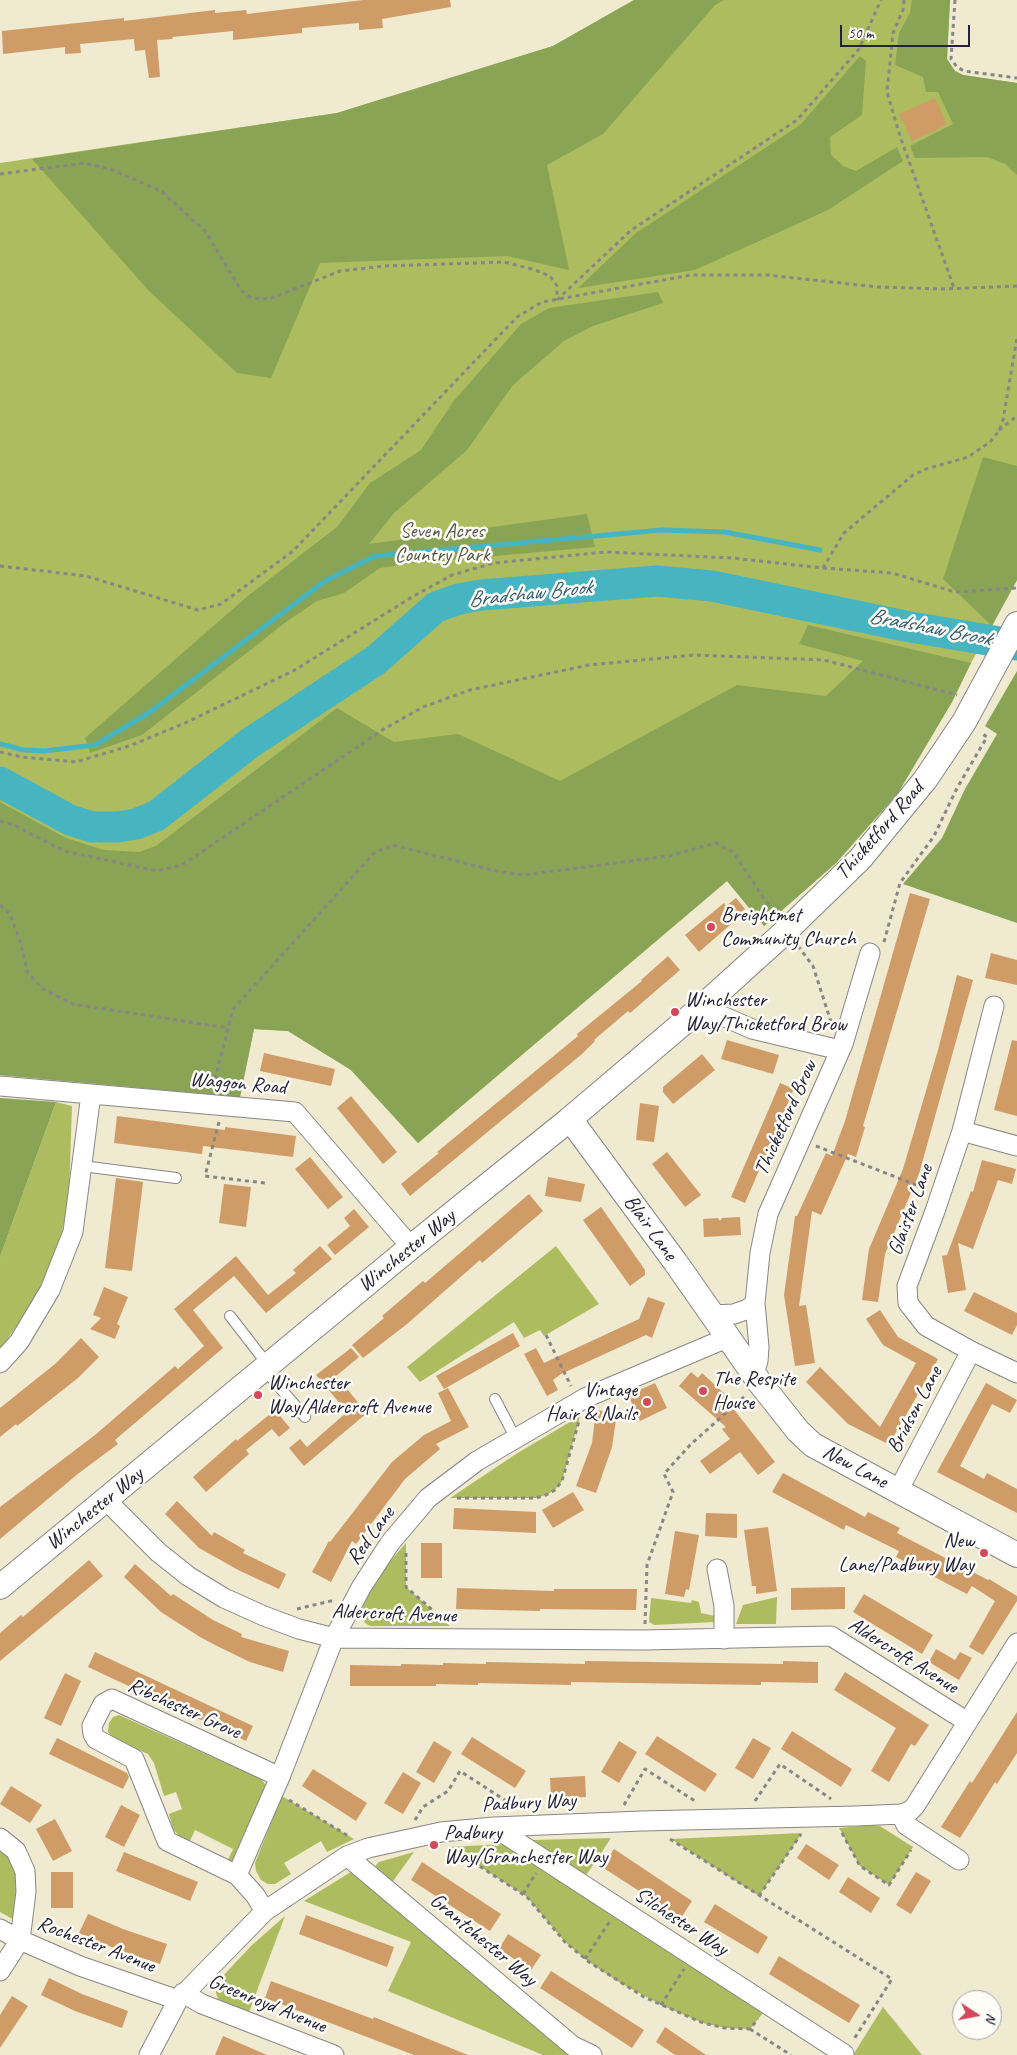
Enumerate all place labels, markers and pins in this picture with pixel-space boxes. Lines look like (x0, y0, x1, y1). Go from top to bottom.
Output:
place label: Breightmet Community Church (721, 902, 856, 952)
marker: Breightmet Community Church (705, 921, 717, 933)
place label: Winchester Way/Thicketford Brow (685, 987, 847, 1037)
marker: Winchester Way/Thicketford Brow (669, 1006, 681, 1018)
place label: The Respite House (713, 1366, 795, 1416)
place label: Winchester Way/Aldercroft Avenue (268, 1370, 431, 1420)
place label: Vintage Hair & Nails (546, 1377, 637, 1427)
marker: The Respite House (697, 1385, 709, 1397)
marker: Winchester Way/Aldercroft Avenue (252, 1389, 264, 1401)
marker: Vintage Hair & Nails (641, 1396, 653, 1408)
place label: New Lane/Padbury Way (839, 1528, 974, 1578)
marker: New Lane/Padbury Way (978, 1547, 990, 1559)
place label: Padbury Way/Granchester Way (444, 1820, 607, 1870)
marker: Padbury Way/Granchester Way (428, 1839, 440, 1851)

